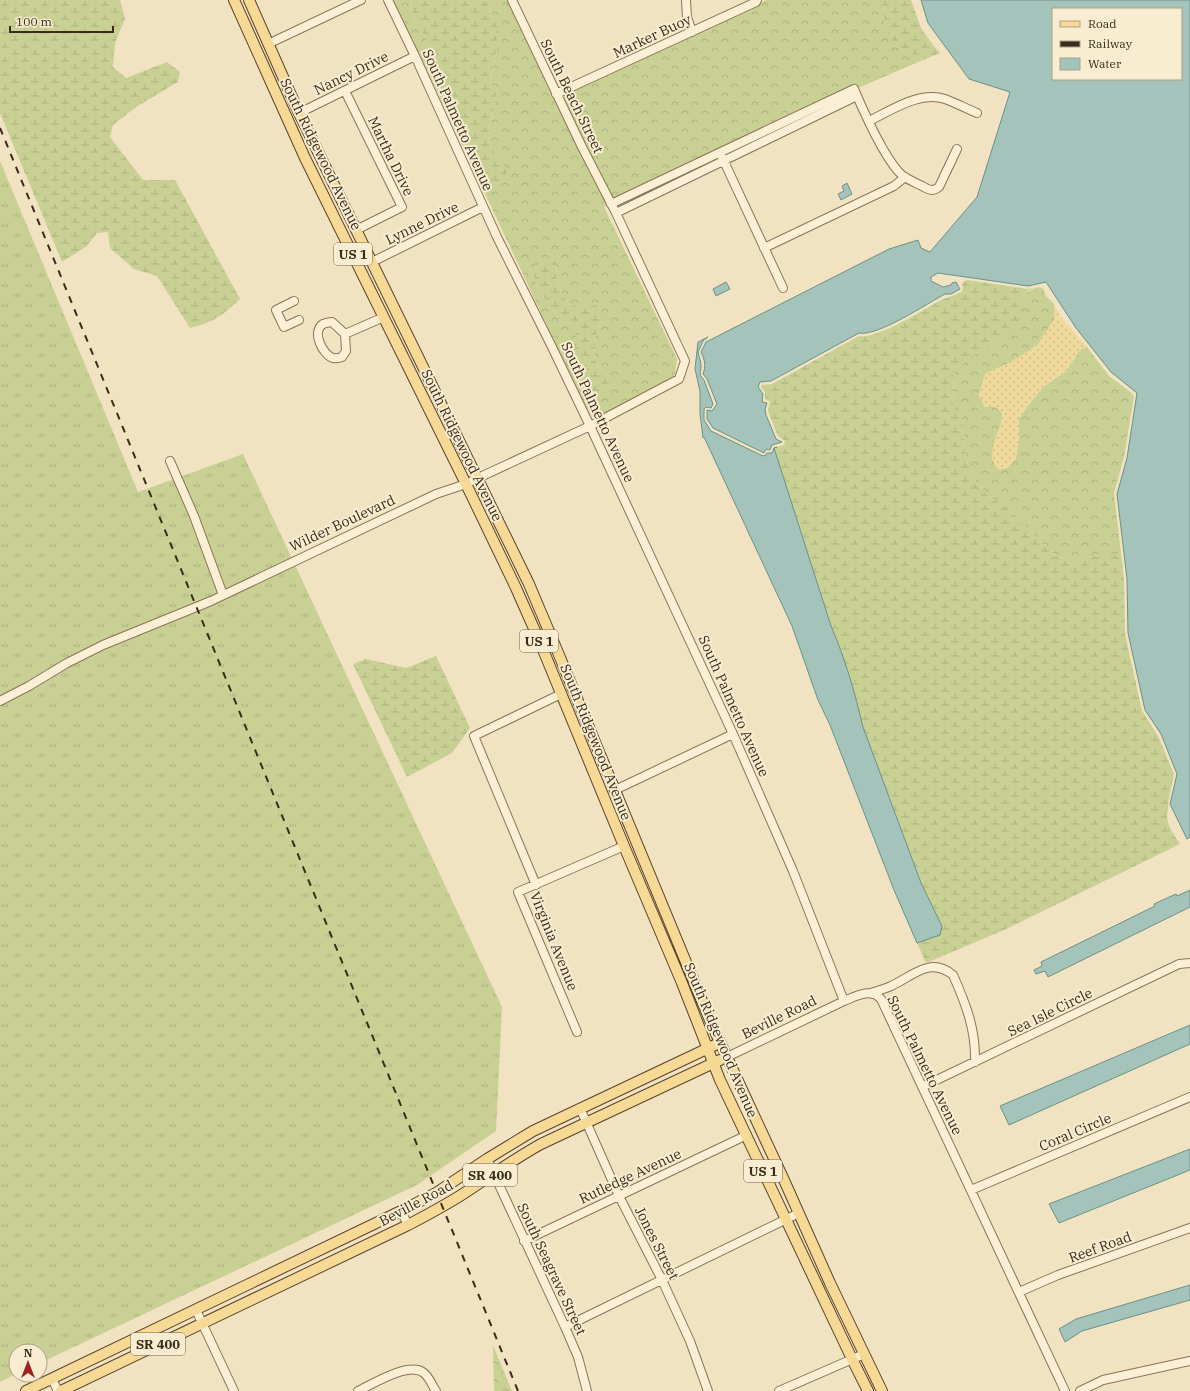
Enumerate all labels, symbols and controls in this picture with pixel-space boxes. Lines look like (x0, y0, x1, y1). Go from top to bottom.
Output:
scale bar (10, 8, 113, 34)
legend (1052, 8, 1182, 80)
street label: Marker Buoy (610, 10, 694, 62)
text: 100 m (16, 14, 52, 29)
text: Road (1088, 16, 1117, 31)
street label: South Beach Street (537, 36, 607, 156)
text: Railway (1088, 36, 1133, 51)
street label: South Palmetto Avenue (419, 46, 497, 194)
street label: Nancy Drive (311, 47, 391, 99)
text: Water (1088, 56, 1122, 71)
street label: South Ridgewood Avenue (276, 75, 366, 233)
street label: Martha Drive (364, 113, 418, 199)
street label: Lynne Drive (382, 198, 462, 248)
road number: US 1 (334, 243, 372, 265)
street label: South Palmetto Avenue (557, 339, 639, 485)
street label: South Ridgewood Avenue (417, 366, 507, 524)
street label: Wilder Boulevard (286, 490, 398, 555)
road number: US 1 (520, 630, 558, 652)
street label: South Palmetto Avenue (695, 632, 773, 780)
street label: South Ridgewood Avenue (556, 661, 636, 823)
street label: Virginia Avenue (526, 889, 582, 993)
street label: South Ridgewood Avenue (680, 960, 762, 1120)
street label: Sea Isle Circle (1005, 984, 1095, 1040)
street label: Beville Road (739, 991, 820, 1043)
street label: South Palmetto Avenue (883, 992, 967, 1138)
street label: Coral Circle (1036, 1109, 1114, 1155)
street label: Rutledge Avenue (576, 1144, 684, 1208)
road number: US 1 (744, 1160, 782, 1182)
road number: SR 400 (463, 1164, 517, 1186)
street label: Beville Road (376, 1176, 457, 1230)
street label: South Seagrave Street (513, 1200, 591, 1338)
street label: Jones Street (631, 1203, 683, 1283)
street label: Reef Road (1066, 1227, 1134, 1267)
road number: SR 400 (131, 1333, 185, 1355)
north arrow (8, 1343, 48, 1383)
text: N (24, 1346, 33, 1360)

